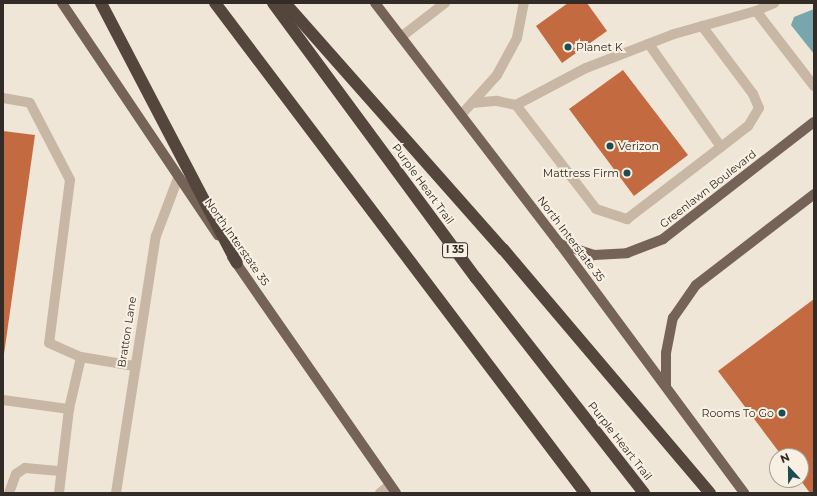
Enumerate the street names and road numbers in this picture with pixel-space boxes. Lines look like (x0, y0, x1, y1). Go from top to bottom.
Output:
street label: Purple Heart Trail (389, 141, 457, 227)
street label: Greenlawn Boulevard (657, 147, 759, 231)
street label: North Interstate 35 (535, 194, 607, 284)
street label: North Interstate 35 (202, 196, 272, 288)
road number: I 35 (442, 242, 468, 258)
street label: Bratton Lane (115, 296, 139, 368)
street label: Purple Heart Trail (585, 399, 655, 483)

